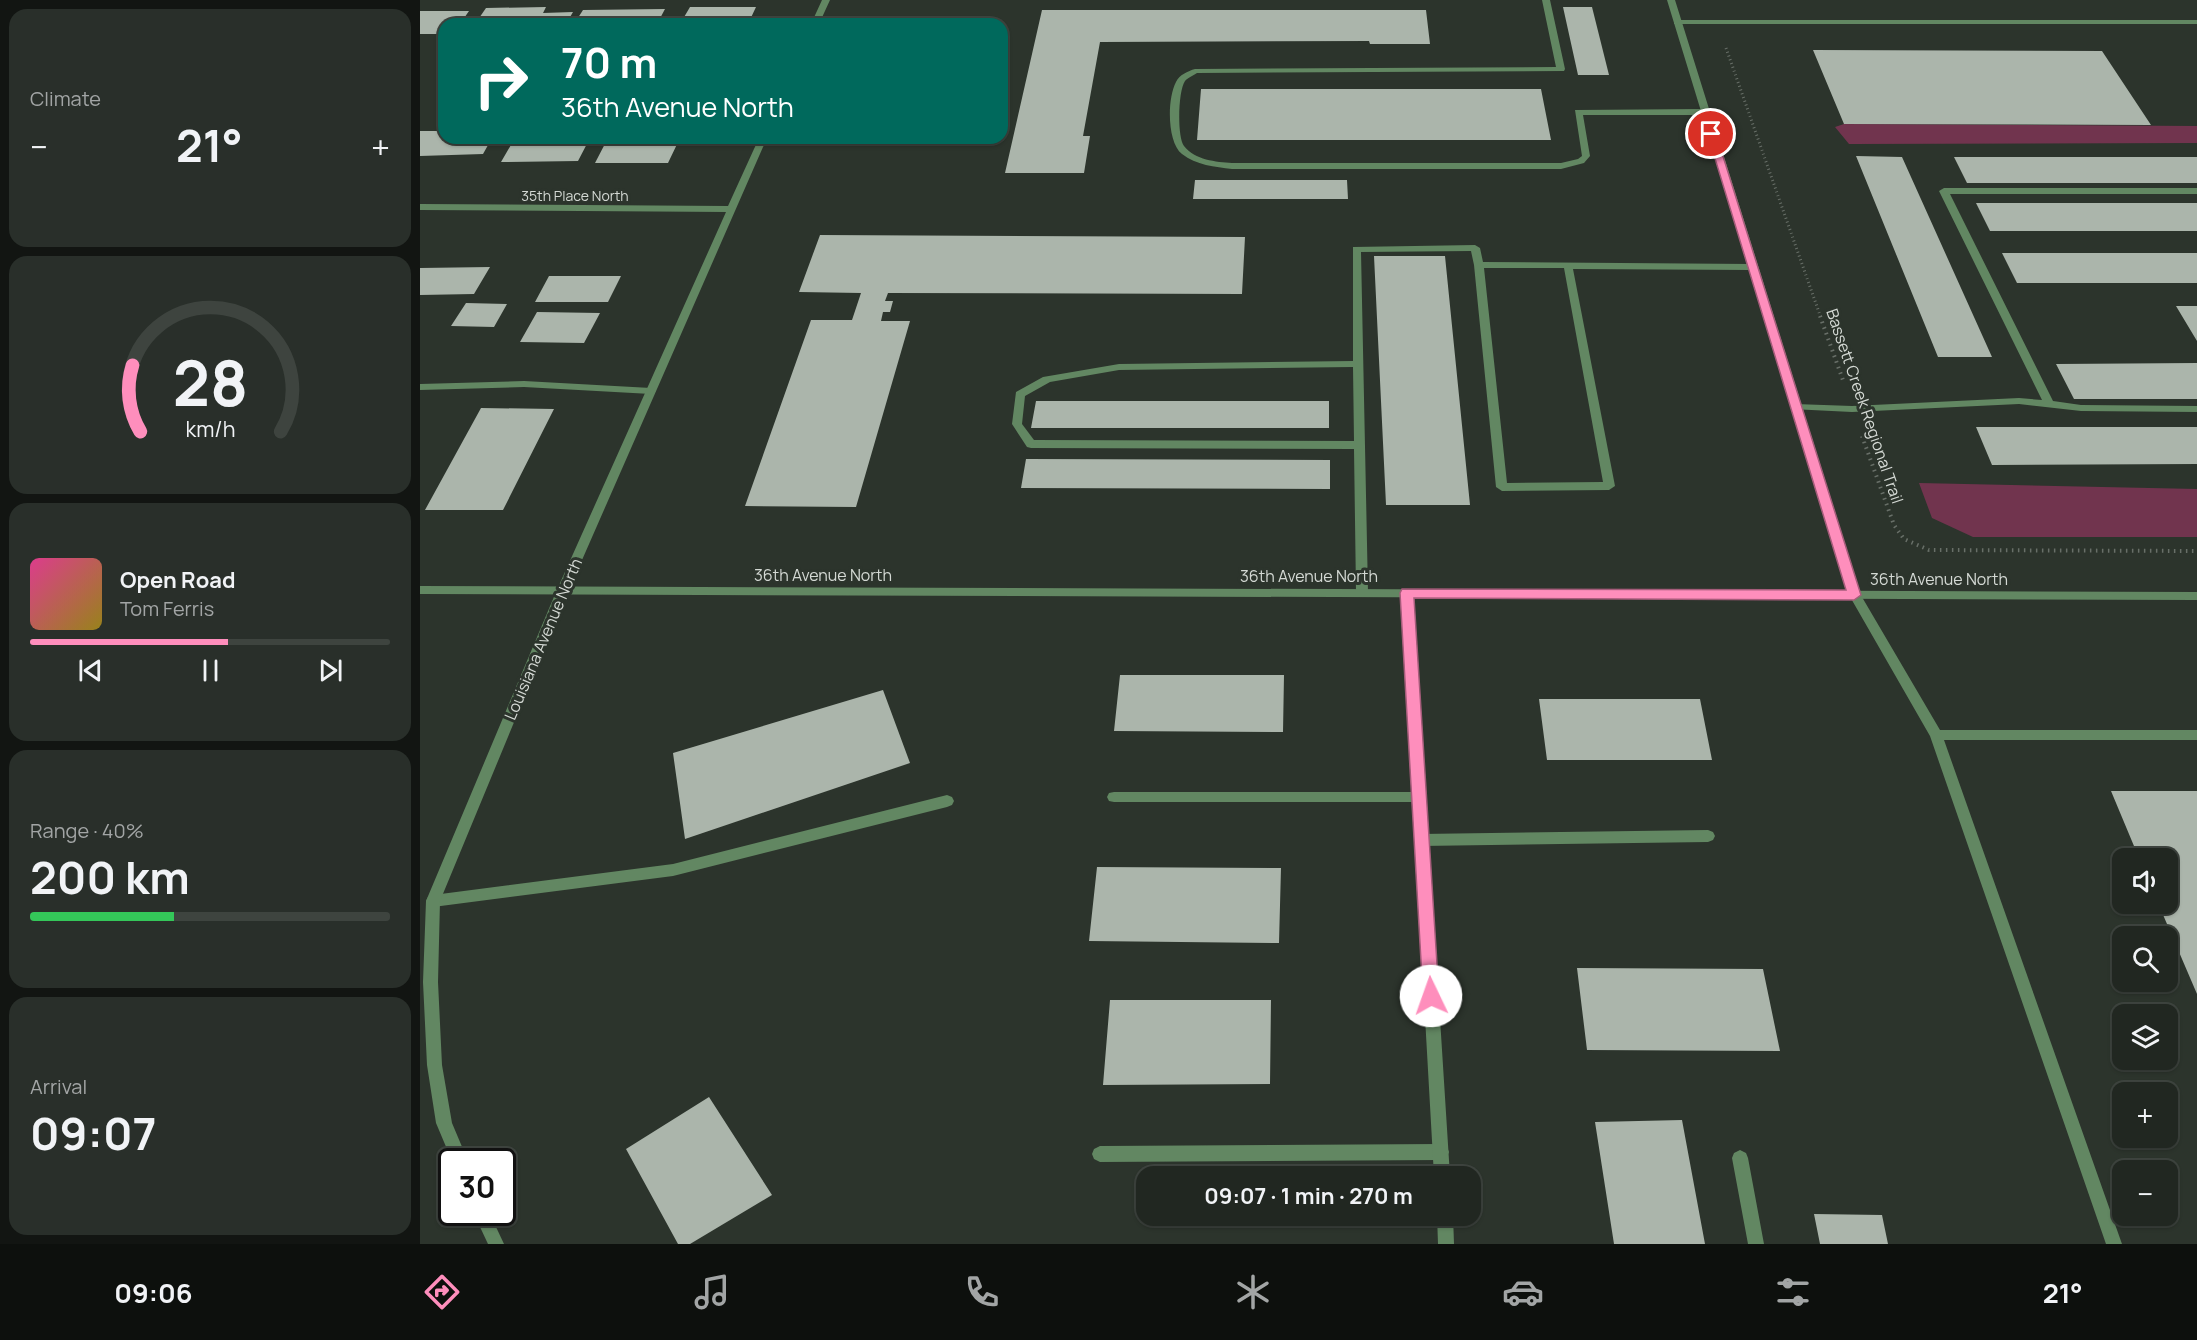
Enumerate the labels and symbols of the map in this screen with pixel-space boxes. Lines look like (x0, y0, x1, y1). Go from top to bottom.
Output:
pin (1685, 108, 1736, 159)
street label: 35th Place North (521, 186, 629, 205)
street label: Bassett Creek Regional Trail (1821, 306, 1909, 506)
street label: Louisiana Avenue North (499, 555, 587, 723)
street label: 36th Avenue North (754, 564, 892, 586)
street label: 36th Avenue North (1240, 565, 1378, 587)
street label: 36th Avenue North (1870, 568, 2008, 590)
position arrow (1399, 964, 1463, 1028)
speed limit sign: 30 (438, 1148, 516, 1226)

